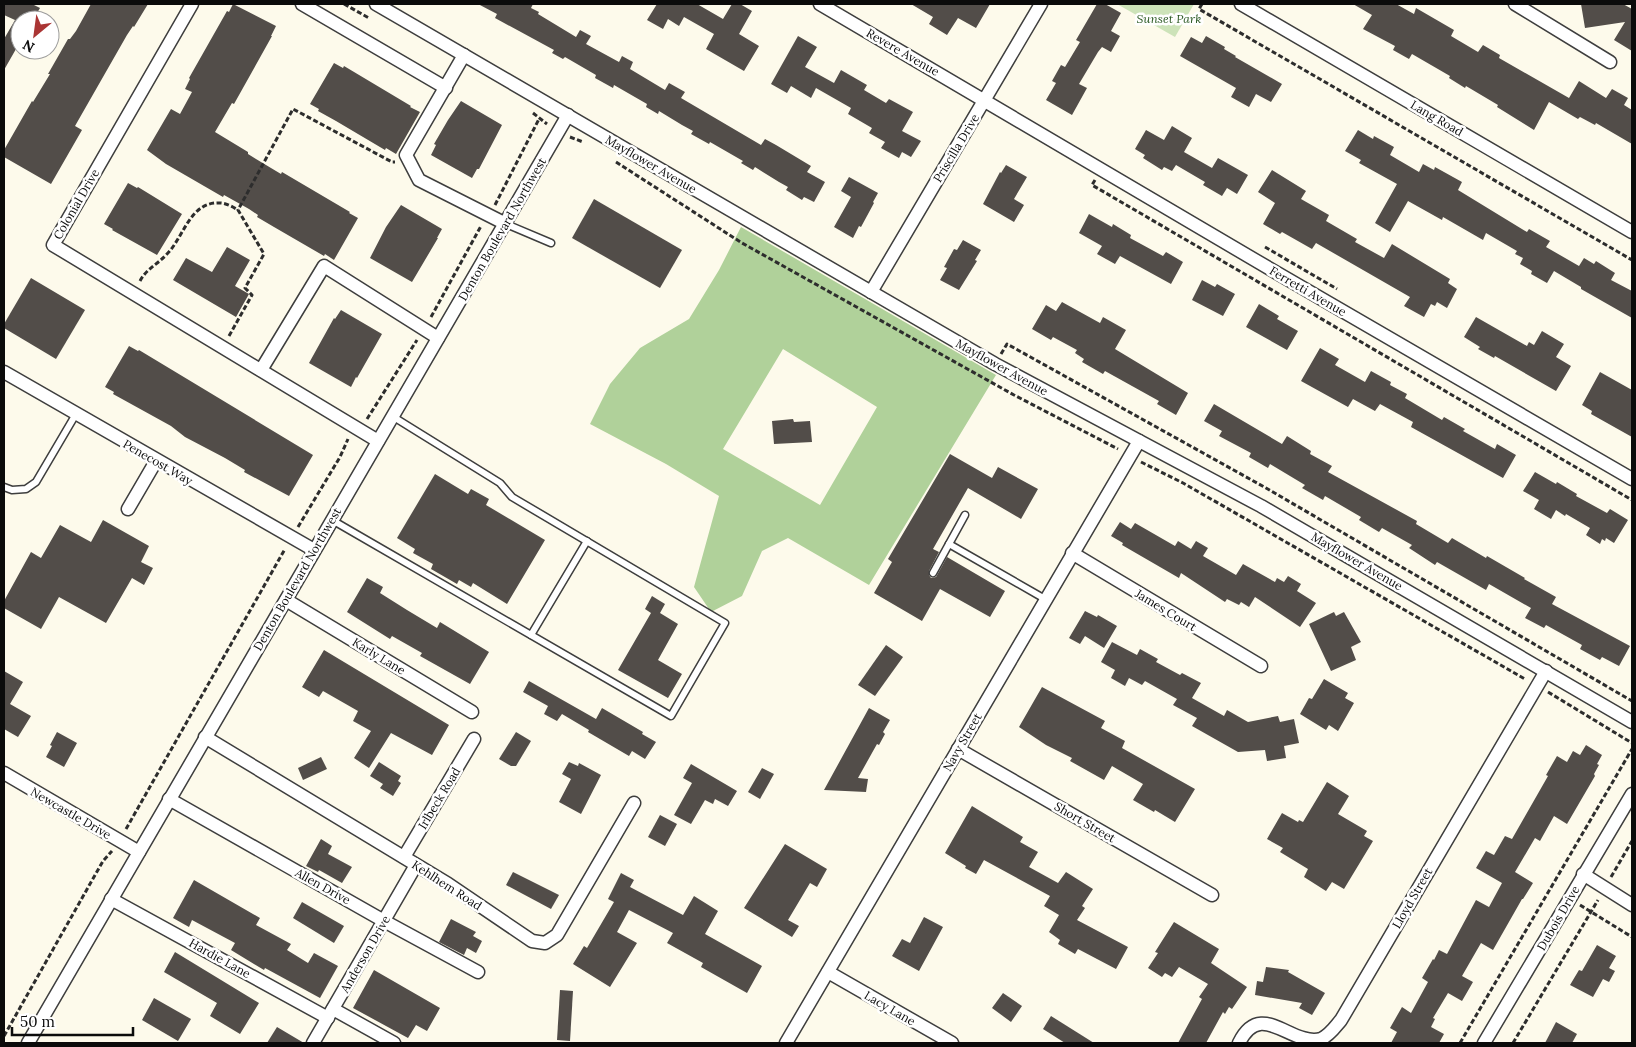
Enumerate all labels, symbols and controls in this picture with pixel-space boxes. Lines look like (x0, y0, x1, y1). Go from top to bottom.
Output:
north arrow (10, 10, 60, 60)
park label: Sunset Park (1137, 11, 1201, 26)
street label: Revere Avenue (864, 25, 943, 79)
text: N (19, 36, 38, 57)
street label: Lang Road (1408, 97, 1466, 139)
street label: Priscilla Drive (930, 111, 983, 185)
street label: Mayflower Avenue (603, 132, 700, 196)
street label: Denton Boulevard Northwest (455, 154, 549, 303)
street label: Colonial Drive (50, 166, 102, 242)
street label: Ferretti Avenue (1267, 263, 1350, 319)
street label: Mayflower Avenue (953, 335, 1051, 399)
street label: Penecost Way (120, 436, 196, 488)
street label: Denton Boulevard Northwest (250, 504, 344, 653)
street label: Mayflower Avenue (1309, 529, 1406, 593)
street label: James Court (1132, 585, 1200, 634)
street label: Karly Lane (350, 634, 409, 678)
street label: Navy Street (939, 710, 985, 774)
street label: Irlbeck Road (415, 764, 463, 832)
street label: Newcastle Drive (28, 784, 114, 842)
street label: Short Street (1052, 798, 1119, 846)
street label: Kehlhem Road (409, 857, 485, 913)
street label: Allen Drive (292, 864, 354, 908)
street label: Lloyd Street (1389, 865, 1436, 931)
street label: Dubois Drive (1533, 883, 1583, 953)
street label: Anderson Drive (336, 912, 393, 996)
street label: Hardie Lane (187, 935, 254, 981)
street label: Lacy Lane (862, 987, 919, 1029)
scale bar (12, 1004, 134, 1036)
text: 50 m (20, 1012, 55, 1031)

